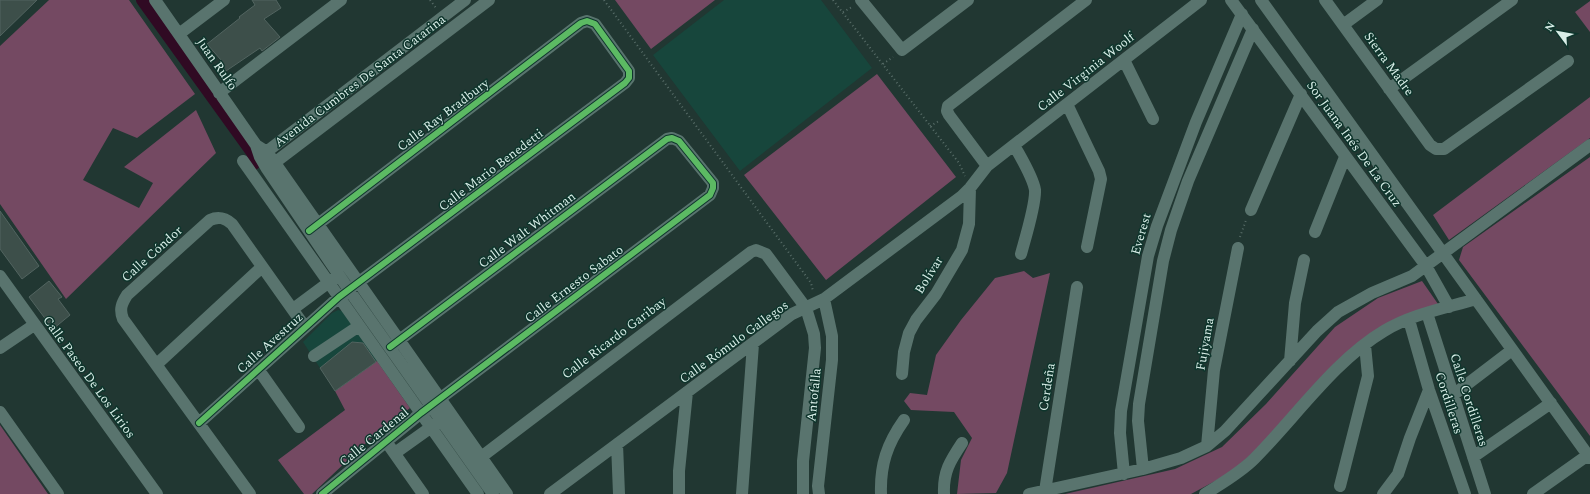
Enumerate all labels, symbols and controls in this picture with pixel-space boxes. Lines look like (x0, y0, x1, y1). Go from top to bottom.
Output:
street label: Avenida Cumbres De Santa Catarina (270, 9, 451, 152)
north arrow (1538, 12, 1578, 52)
text: N (1540, 19, 1560, 35)
street label: Calle Virginia Woolf (1033, 27, 1140, 117)
street label: Sierra Madre (1359, 28, 1419, 100)
street label: Juan Rulfo (191, 33, 243, 95)
street label: Calle Ray Bradbury (393, 73, 494, 156)
street label: Sor Juana Inés De La Cruz (1301, 77, 1407, 211)
street label: Calle Mario Benedetti (434, 124, 548, 216)
street label: Calle Walt Whitman (474, 186, 580, 273)
street label: Everest (1126, 210, 1157, 257)
street label: Calle Cóndor (117, 221, 187, 287)
street label: Calle Ernesto Sabato (520, 240, 628, 328)
street label: Bolívar (910, 252, 948, 298)
street label: Calle Ricardo Garibay (558, 292, 671, 384)
street label: Calle Rómulo Gallegos (675, 295, 793, 389)
street label: Calle Avestruz (232, 308, 308, 378)
street label: Calle Paseo De Los Lirios (38, 312, 140, 442)
street label: Fujiyama (1191, 315, 1220, 372)
street label: Calle Cordilleras (1447, 351, 1491, 449)
street label: Cerdeña (1033, 361, 1061, 412)
street label: Antofalla (801, 367, 827, 423)
street label: Cordilleras (1432, 370, 1466, 436)
street label: Calle Cardenal (335, 402, 413, 472)

